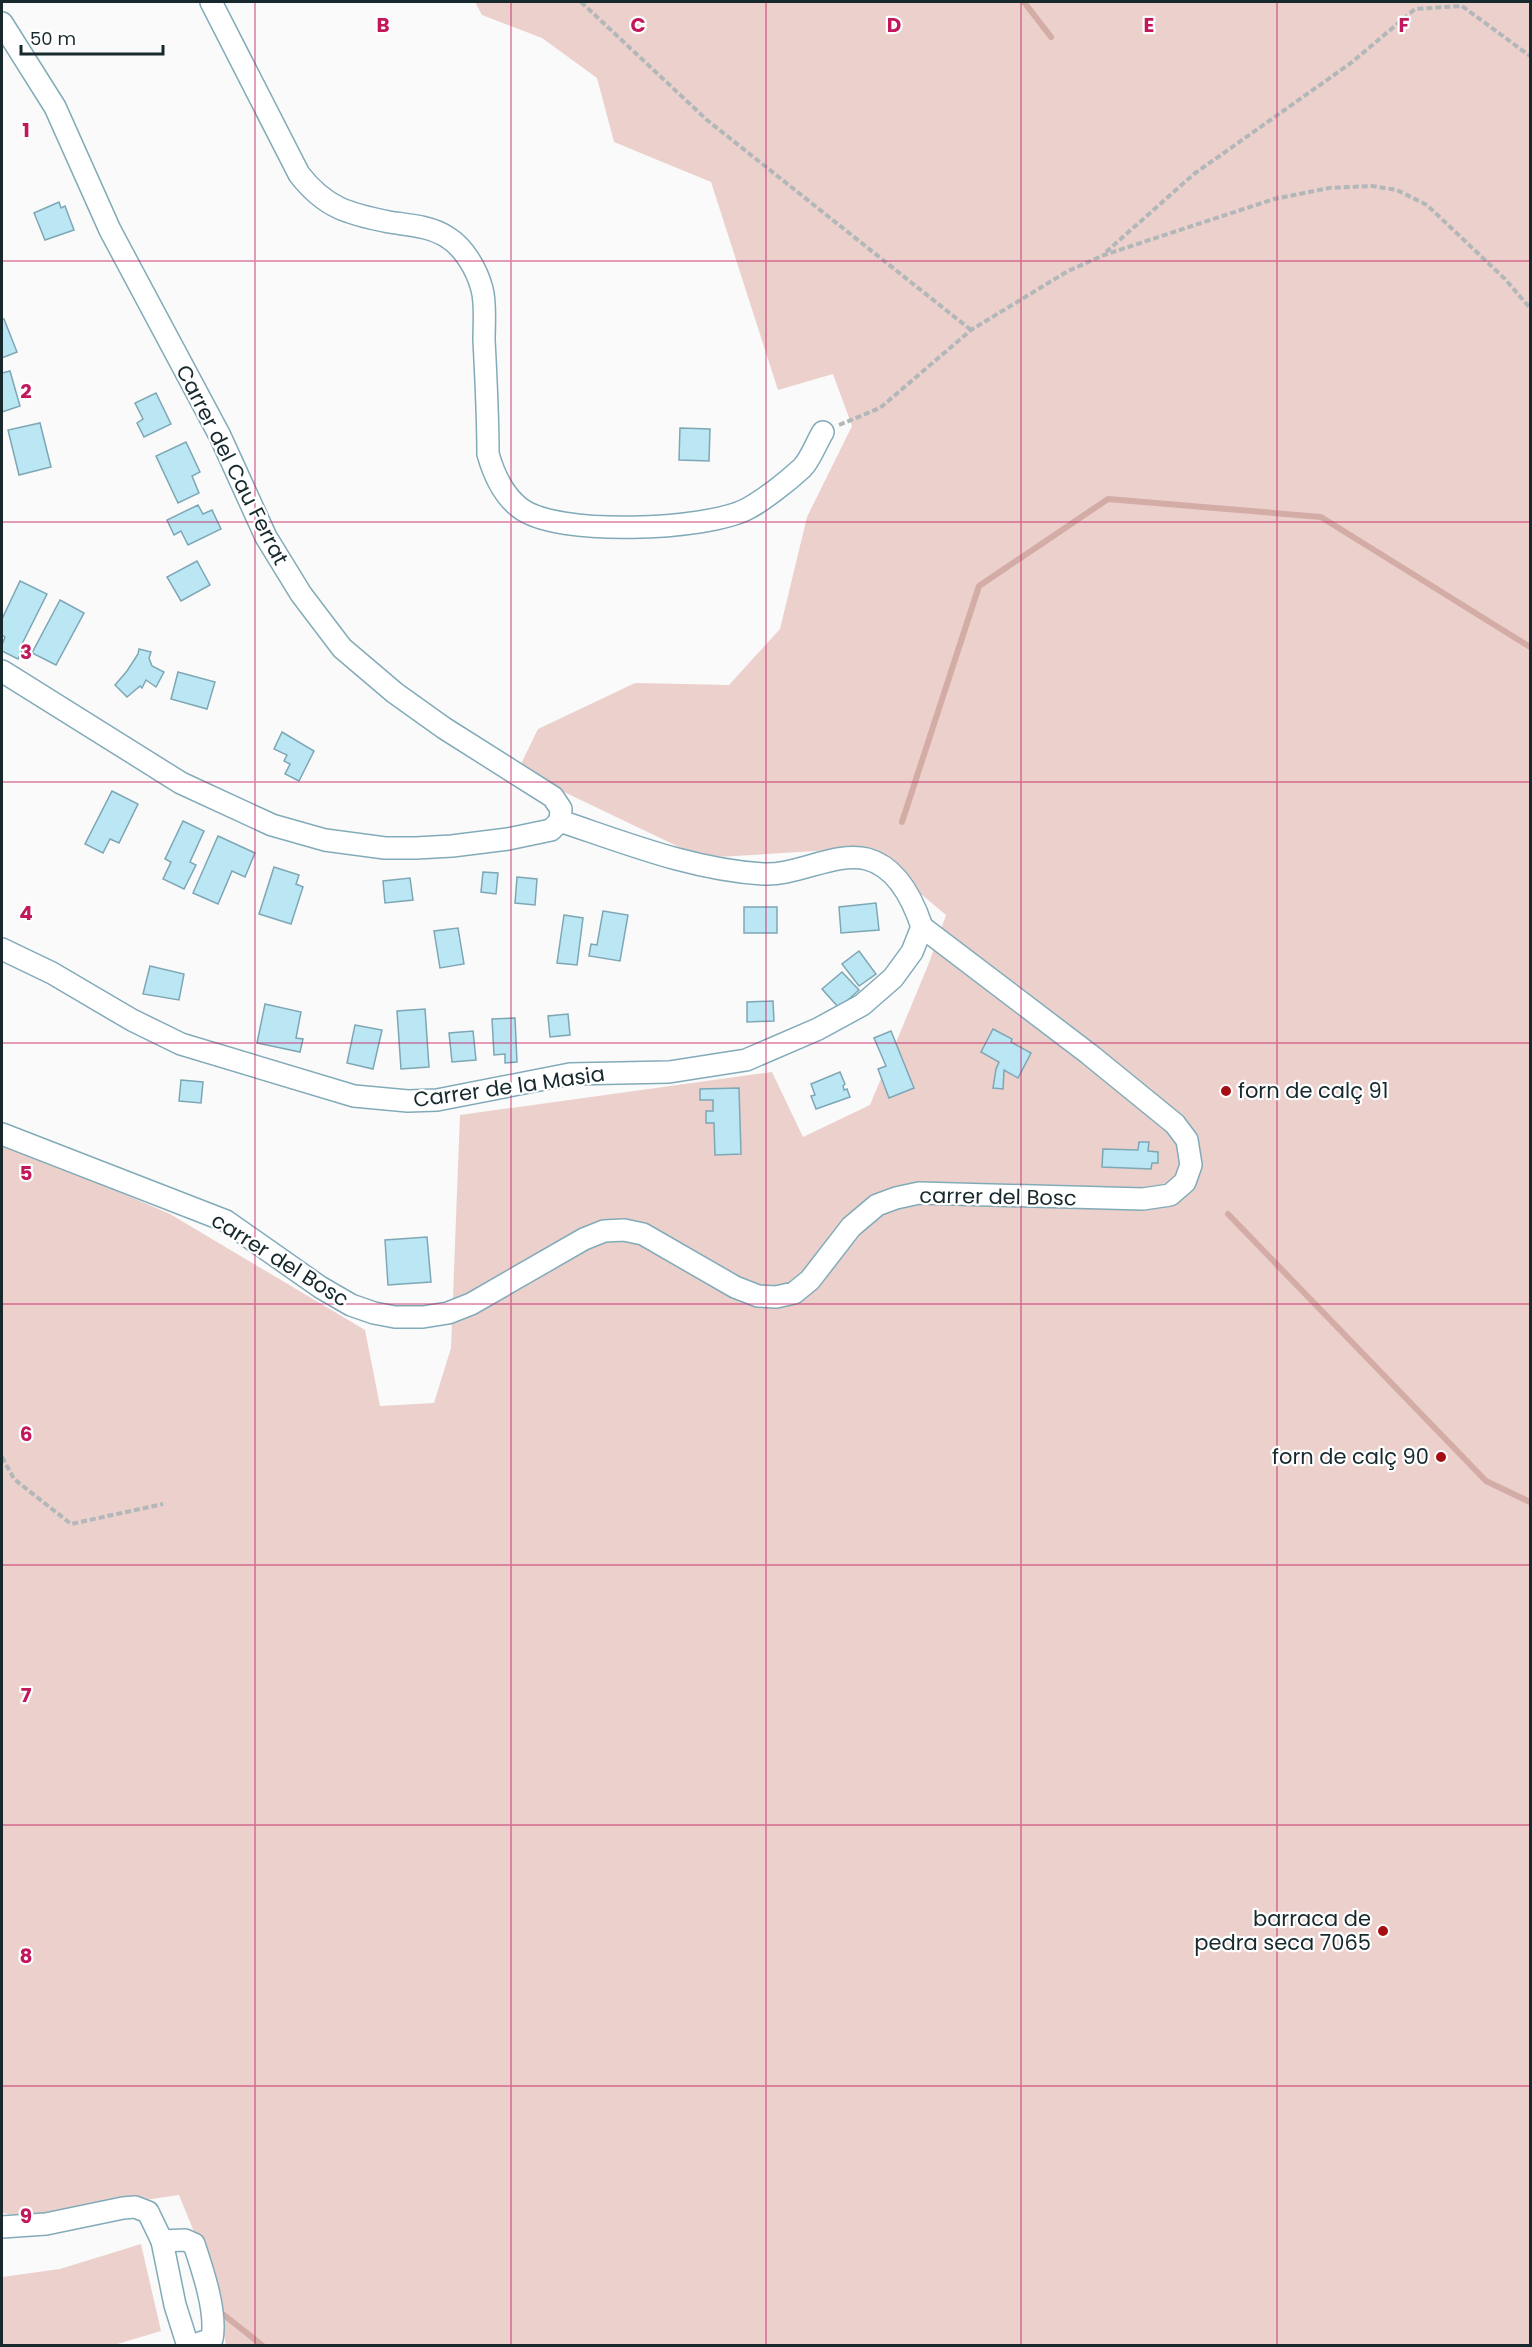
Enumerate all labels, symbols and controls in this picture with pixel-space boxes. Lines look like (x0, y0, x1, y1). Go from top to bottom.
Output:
text: B (376, 11, 390, 39)
text: C (630, 11, 646, 39)
text: D (887, 11, 901, 39)
text: E (1144, 11, 1154, 39)
text: F (1399, 11, 1410, 39)
scale bar (21, 18, 164, 56)
text: 50 m (30, 26, 76, 51)
text: 1 (22, 116, 30, 144)
street label: Carrer del Cau Ferrat (169, 360, 296, 570)
text: 2 (20, 377, 32, 405)
text: 3 (20, 638, 32, 666)
text: 4 (19, 899, 33, 927)
street label: Carrer de la Masia (411, 1059, 606, 1114)
place label: forn de calç 91 (1238, 1076, 1388, 1105)
marker: forn de calç 91 (1219, 1084, 1233, 1098)
text: 5 (20, 1159, 33, 1187)
street label: carrer del Bosc (919, 1181, 1077, 1212)
street label: carrer del Bosc (206, 1206, 355, 1313)
text: 6 (20, 1420, 32, 1448)
place label: forn de calç 90 (1272, 1442, 1429, 1471)
marker: forn de calç 90 (1434, 1450, 1448, 1464)
text: 7 (21, 1681, 32, 1709)
place label: barraca de pedra seca 7065 (1194, 1904, 1371, 1957)
marker: barraca de pedra seca 7065 (1376, 1924, 1390, 1938)
text: 8 (20, 1942, 32, 1970)
text: 9 (20, 2202, 32, 2230)

